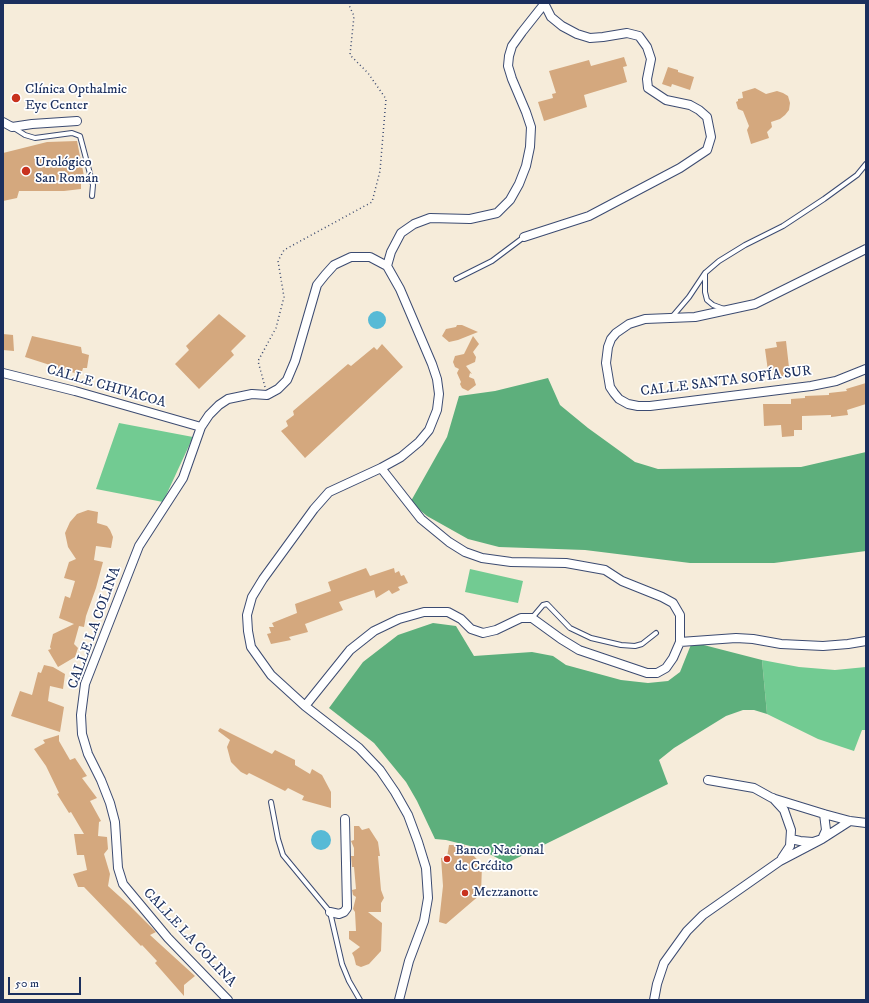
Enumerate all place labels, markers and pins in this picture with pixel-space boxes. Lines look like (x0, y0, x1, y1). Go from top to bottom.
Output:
place label: Clínica Opthalmic Eye Center (25, 82, 127, 114)
marker: Clínica Opthalmic Eye Center (10, 92, 22, 104)
place label: Urológico San Román (35, 155, 98, 188)
marker: Urológico San Román (20, 165, 32, 177)
place label: Banco Nacional de Crédito (455, 843, 544, 876)
marker: Banco Nacional de Crédito (442, 854, 452, 864)
place label: Mezzanotte (473, 885, 538, 901)
marker: Mezzanotte (460, 888, 470, 898)

